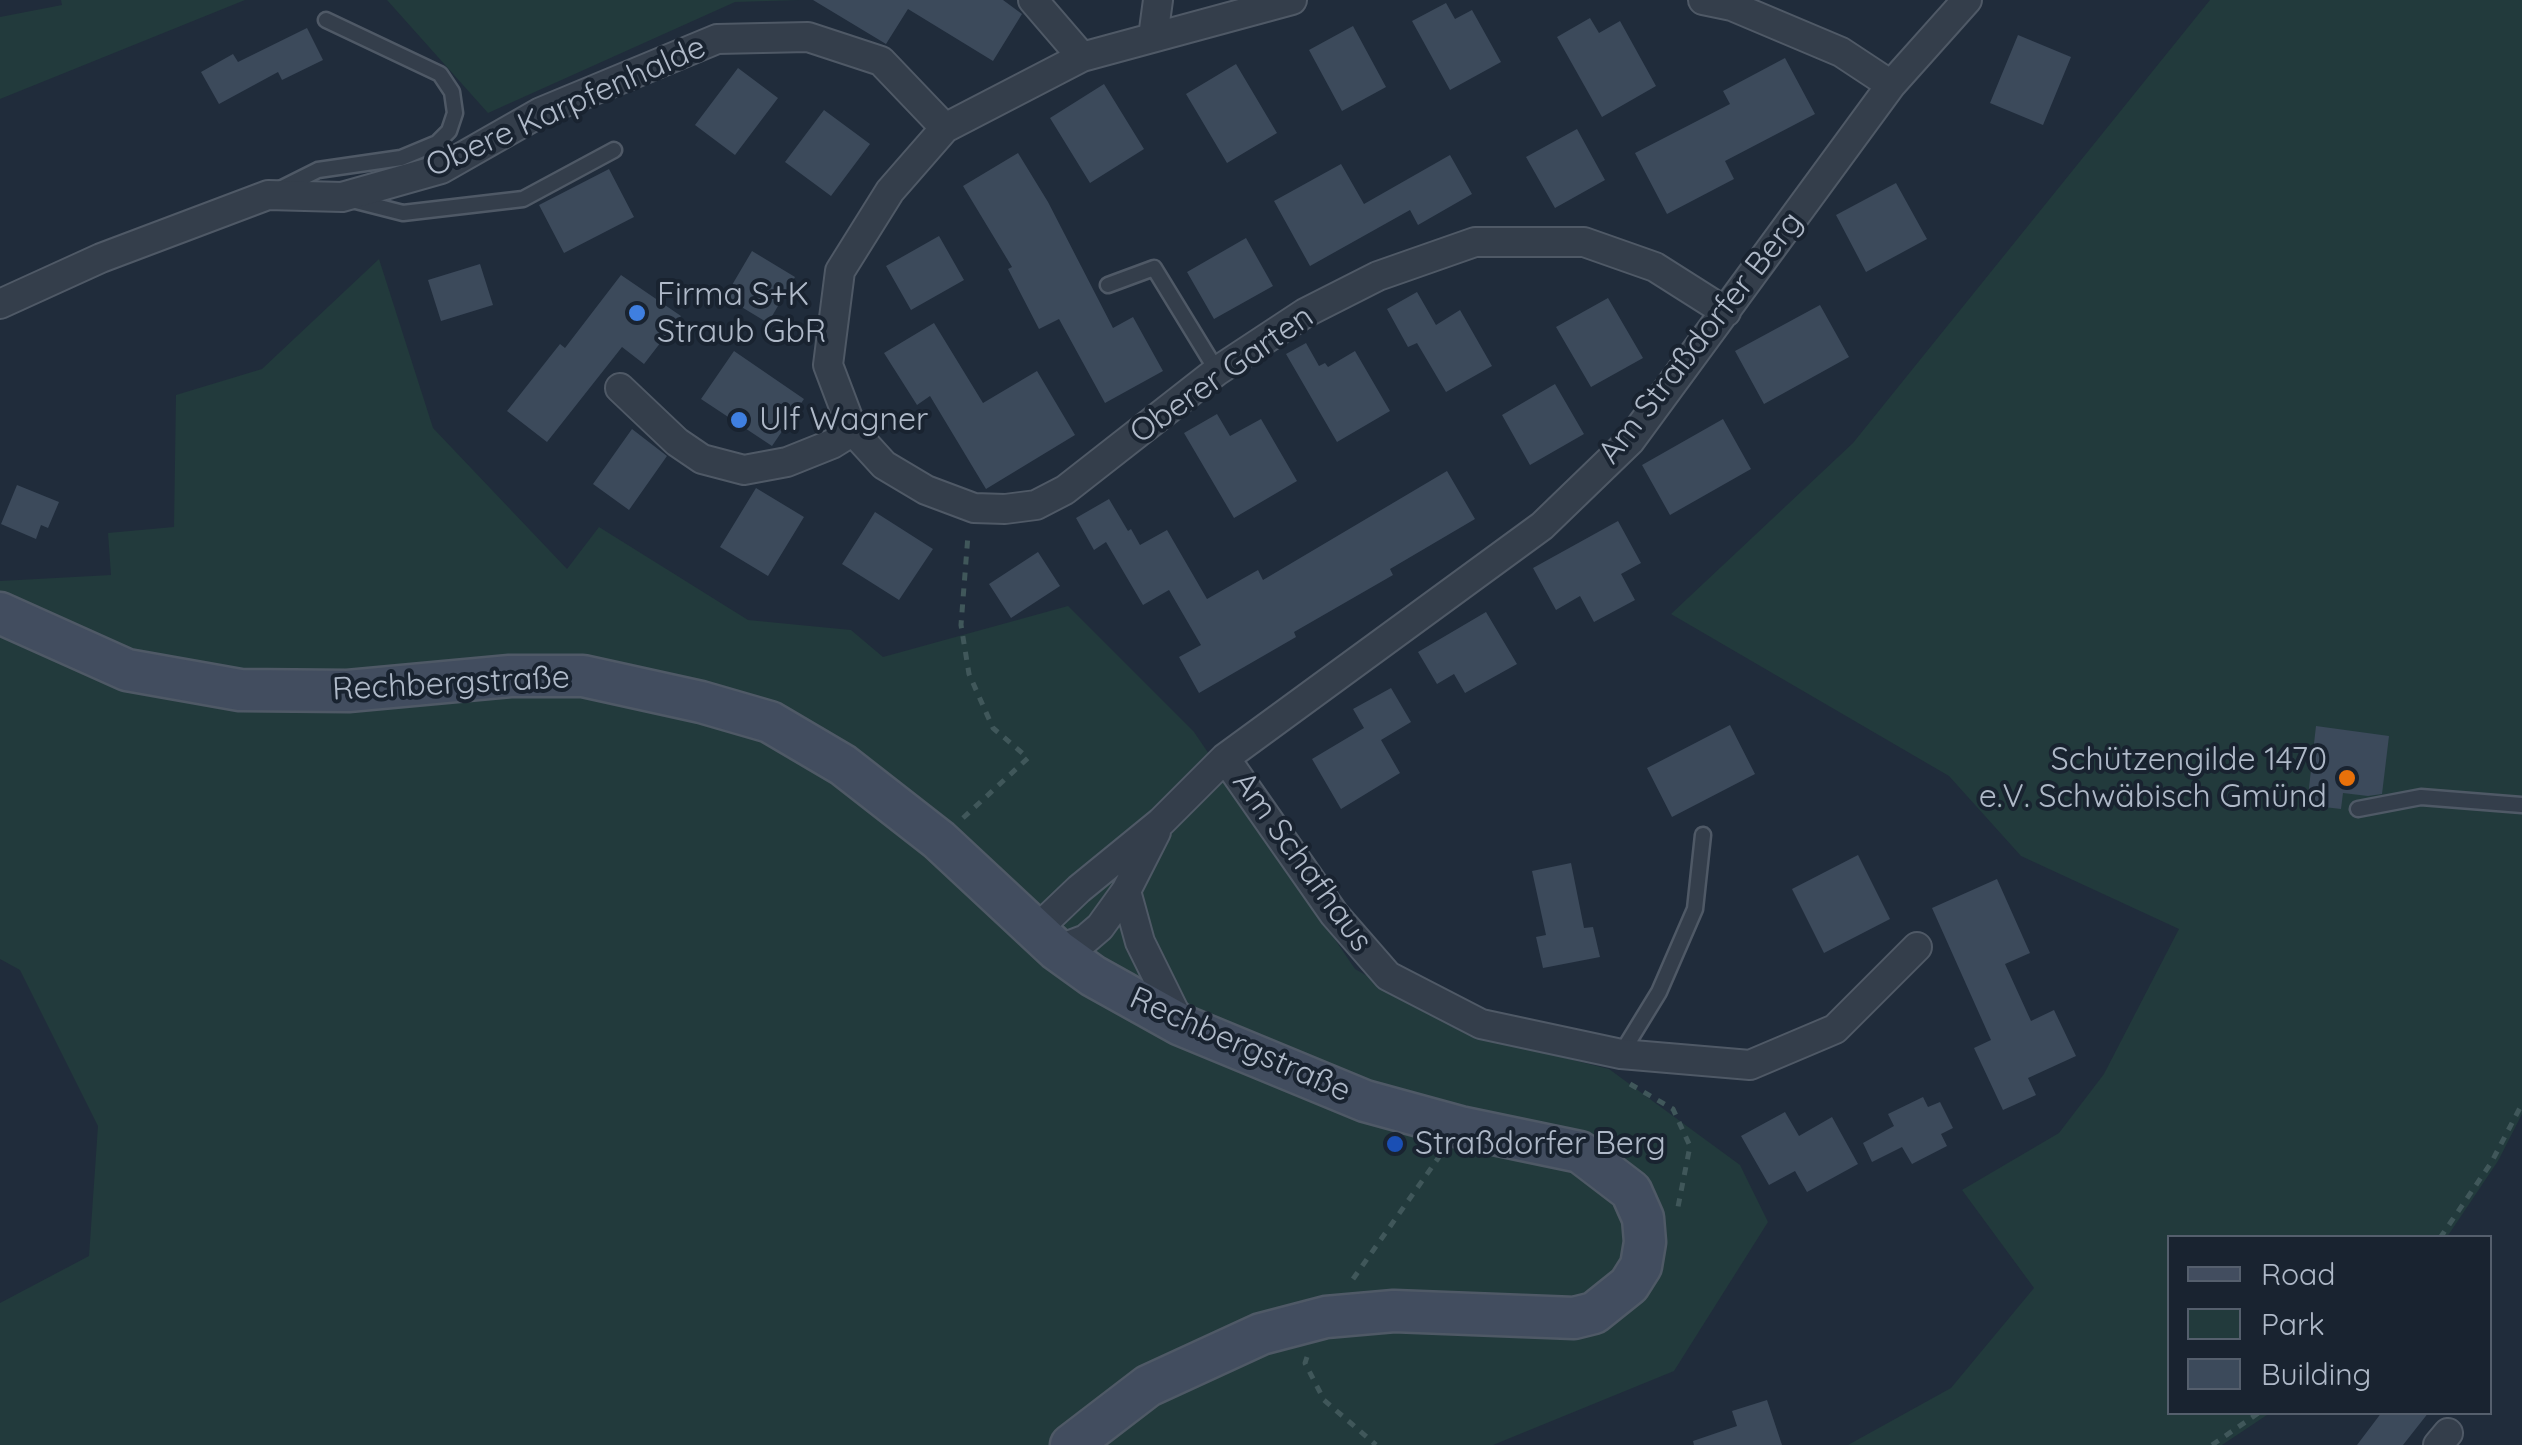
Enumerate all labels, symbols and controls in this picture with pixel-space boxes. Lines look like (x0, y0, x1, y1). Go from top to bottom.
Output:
street label: Obere Karpfenhalde (420, 28, 712, 186)
street label: Am Straßdorfer Berg (1591, 204, 1811, 472)
place label: Firma S+K Straub GbR (657, 276, 826, 351)
street label: Oberer Garten (1123, 298, 1321, 452)
marker: Firma S+K Straub GbR (626, 302, 648, 324)
place label: Ulf Wagner (759, 401, 928, 439)
marker: Ulf Wagner (728, 409, 750, 431)
street label: Rechbergstraße (331, 659, 571, 709)
place label: Schützengilde 1470 e.V. Schwäbisch Gmünd (1979, 741, 2327, 816)
street label: Am Schafhaus (1224, 765, 1380, 959)
marker: Schützengilde 1470 e.V. Schwäbisch Gmünd (2336, 767, 2358, 789)
street label: Rechbergstraße (1124, 979, 1356, 1111)
place label: Straßdorfer Berg (1415, 1125, 1666, 1163)
marker: Straßdorfer Berg (1384, 1133, 1406, 1155)
legend (2167, 1235, 2492, 1415)
text: Road (2261, 1255, 2335, 1293)
text: Park (2261, 1305, 2325, 1343)
text: Building (2261, 1355, 2371, 1393)

